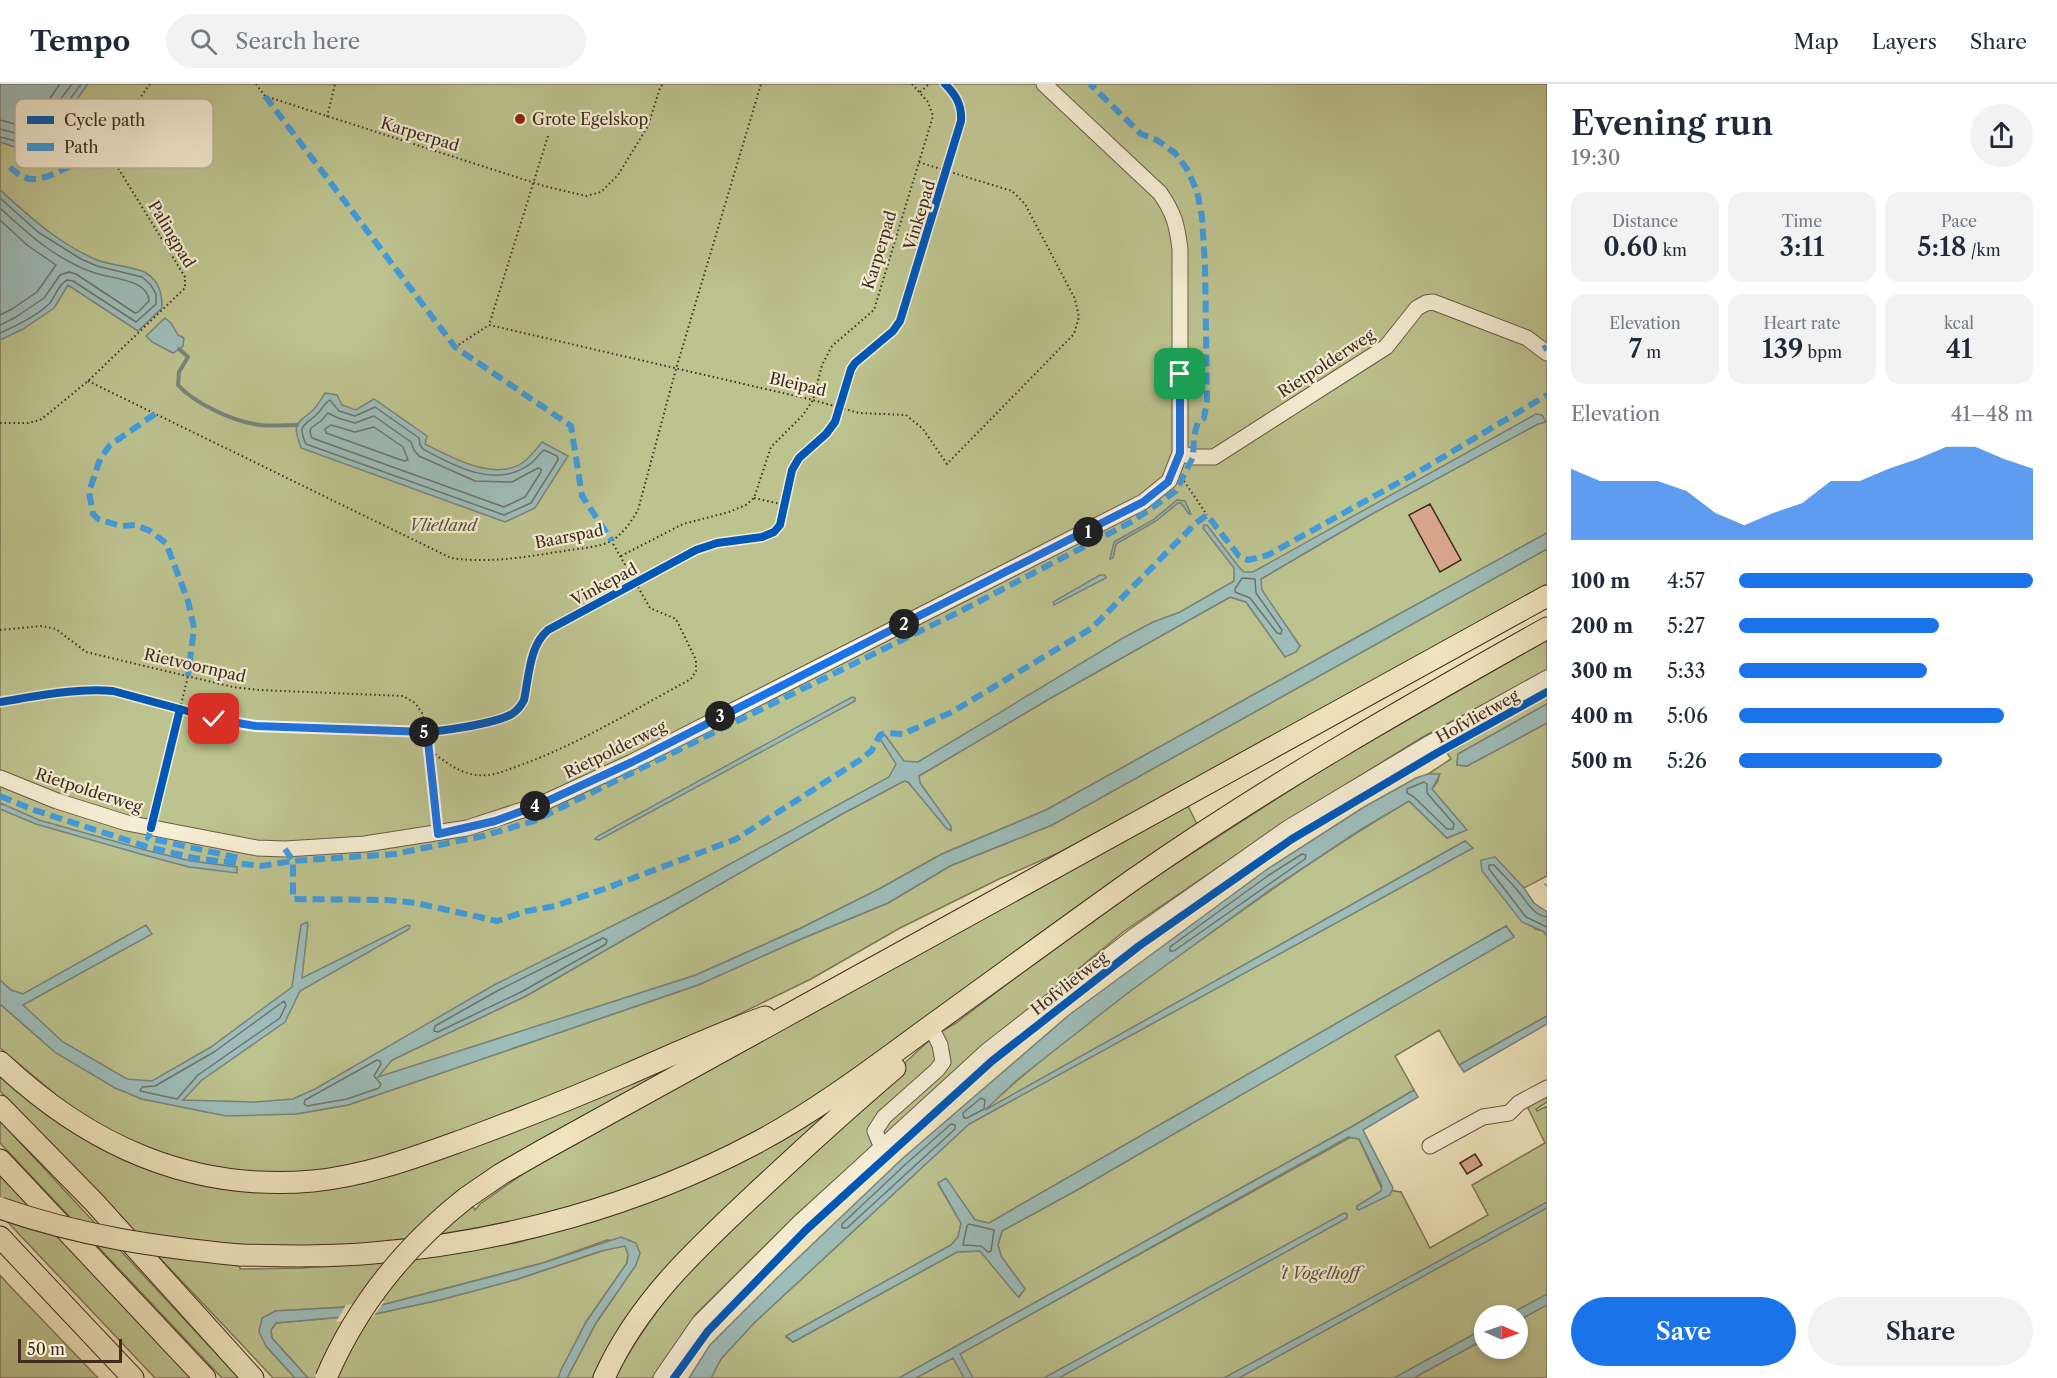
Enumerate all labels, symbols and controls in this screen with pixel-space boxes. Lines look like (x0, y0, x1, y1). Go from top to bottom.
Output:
search box (166, 14, 586, 68)
text: Tempo (30, 24, 130, 58)
icon: search (187, 25, 220, 58)
text: Search here (235, 28, 360, 55)
text: Map (1794, 29, 1839, 54)
text: Layers (1872, 29, 1937, 54)
text: Share (1970, 29, 2027, 54)
legend (15, 99, 213, 168)
text: Evening run (1571, 103, 1773, 144)
button: share (1970, 104, 2033, 167)
place label: Grote Egelskop (532, 109, 649, 129)
text: Cycle path (64, 110, 145, 130)
marker: Grote Egelskop (513, 112, 527, 126)
street label: Karperpad (378, 113, 462, 156)
text: Path (64, 137, 98, 157)
text: 19:30 (1571, 146, 1620, 170)
street label: Vinkepad (899, 177, 939, 253)
street label: Palingpad (144, 197, 200, 271)
street label: Karperpad (858, 208, 901, 292)
text: Distance (1612, 211, 1678, 231)
text: Time (1782, 211, 1822, 231)
text: Pace (1941, 211, 1977, 231)
text: 0.60 (1603, 231, 1658, 263)
text: 3:11 (1779, 231, 1825, 263)
text: 5:18 (1917, 231, 1966, 263)
text: km (1658, 240, 1687, 260)
text: /km (1966, 240, 2001, 260)
text: Elevation (1609, 313, 1681, 333)
text: Heart rate (1763, 313, 1841, 333)
text: kcal (1944, 313, 1974, 333)
street label: Rietpolderweg (1274, 324, 1379, 402)
text: 7 (1629, 333, 1642, 365)
text: 139 (1762, 333, 1803, 365)
text: 41 (1946, 333, 1972, 365)
text: m (1642, 342, 1661, 362)
text: bpm (1803, 342, 1842, 362)
pin (1154, 348, 1205, 399)
icon: arrive (1163, 357, 1196, 390)
street label: Bleipad (768, 368, 829, 400)
text: Elevation (1571, 402, 1660, 426)
text: 41–48 m (1951, 402, 2033, 426)
park label: Vlietland (409, 515, 478, 535)
pin: 1 (1073, 517, 1103, 547)
street label: Baarspad (533, 519, 605, 552)
text: 1 (1084, 522, 1092, 542)
street label: Vinkepad (567, 558, 641, 610)
text: 100 m (1571, 569, 1630, 593)
text: 4:57 (1667, 569, 1705, 593)
pin: 2 (889, 609, 919, 639)
text: 2 (899, 614, 909, 634)
text: 200 m (1571, 614, 1633, 638)
text: 5:27 (1667, 614, 1705, 638)
street label: Rietvoornpad (142, 644, 248, 686)
text: 300 m (1571, 659, 1633, 683)
text: 5:33 (1667, 659, 1706, 683)
street label: Hofvlietweg (1432, 685, 1522, 747)
pin (188, 693, 239, 744)
pin: 3 (705, 701, 735, 731)
icon: check (197, 702, 230, 735)
text: 400 m (1571, 704, 1633, 728)
text: 5:06 (1667, 704, 1708, 728)
text: 3 (715, 706, 725, 726)
street label: Rietpolderweg (561, 715, 670, 782)
pin: 5 (409, 717, 439, 747)
text: 5 (420, 722, 428, 742)
text: 500 m (1571, 749, 1632, 773)
text: 5:26 (1667, 749, 1707, 773)
street label: Rietpolderweg (33, 763, 146, 817)
pin: 4 (520, 791, 550, 821)
text: 4 (530, 796, 540, 816)
street label: Hofvlietweg (1027, 947, 1112, 1019)
park label: 't Vogelhoff (1278, 1263, 1365, 1283)
button: Save (1571, 1297, 1796, 1366)
button: Share (1808, 1297, 2033, 1366)
north arrow (1474, 1305, 1528, 1359)
map controls (1474, 1305, 1528, 1359)
scale bar (18, 1336, 122, 1364)
text: 50 m (27, 1339, 65, 1359)

